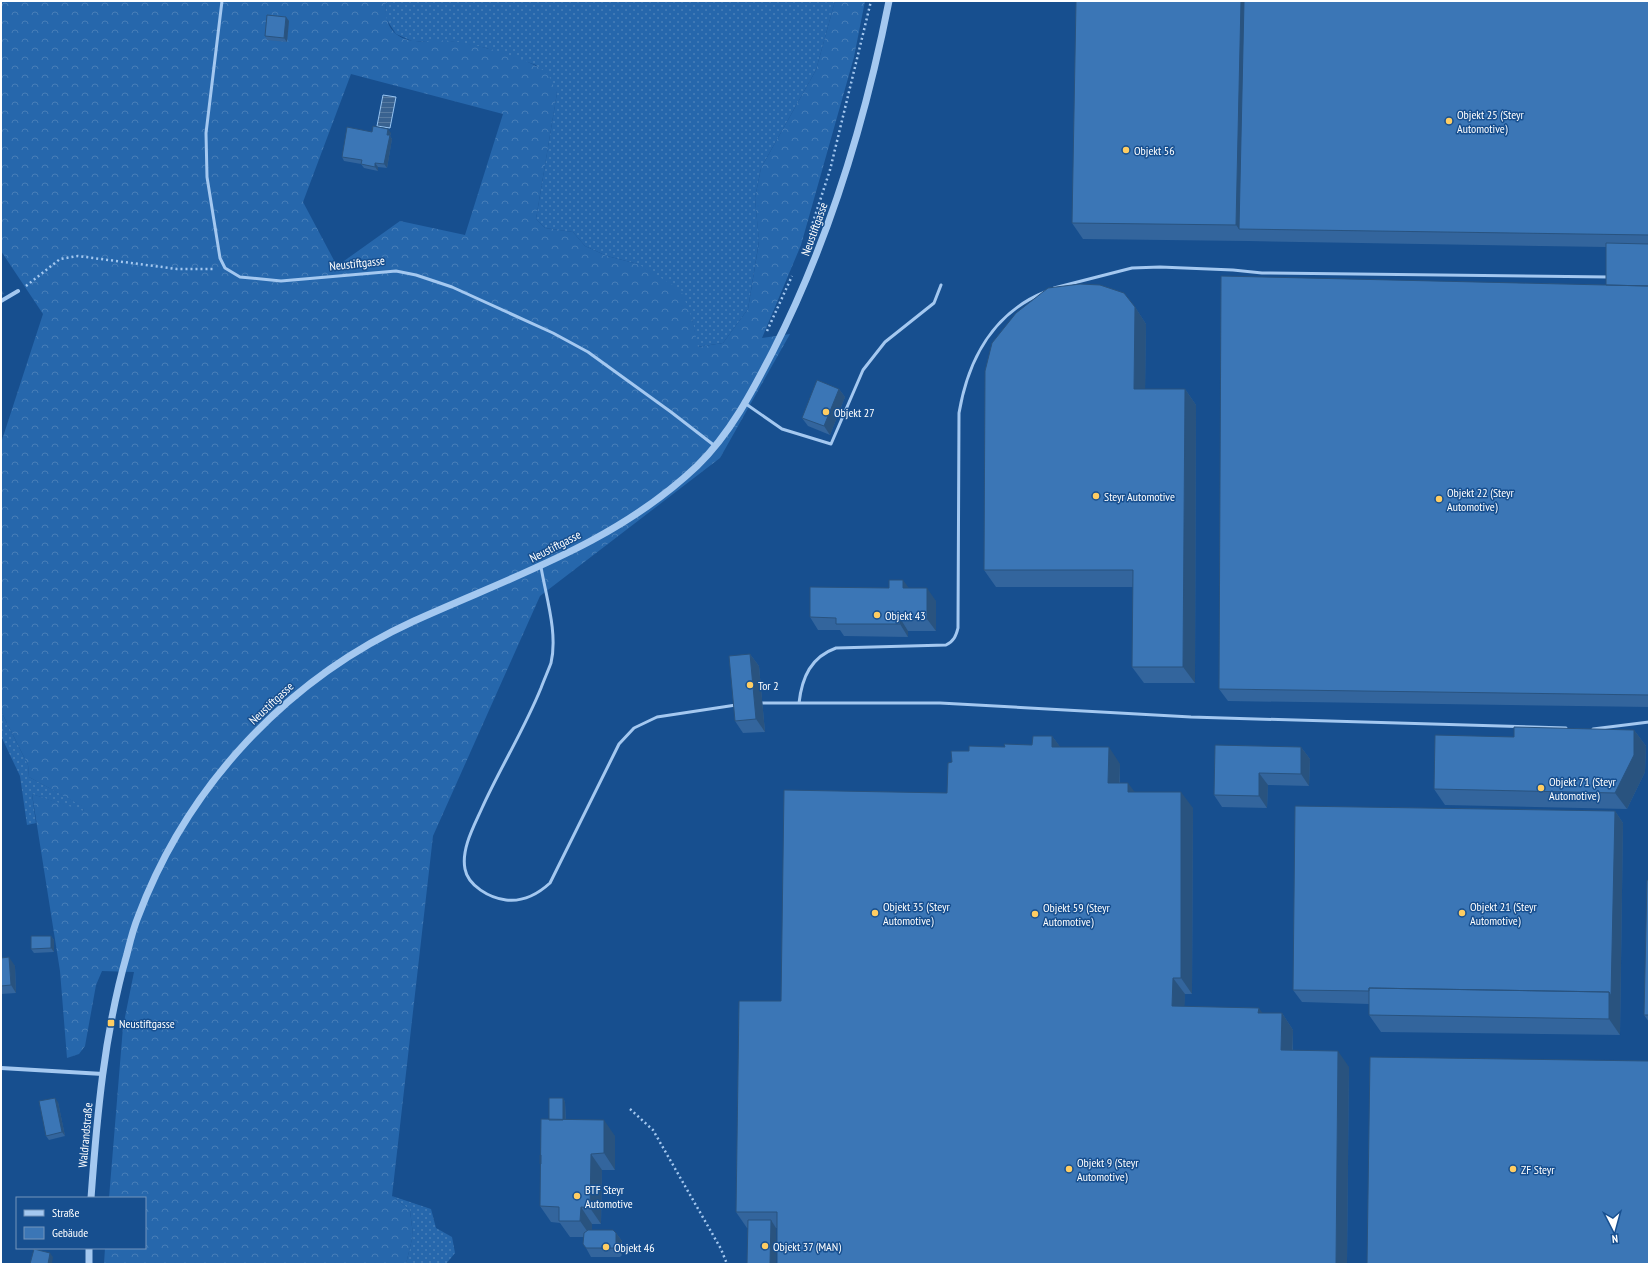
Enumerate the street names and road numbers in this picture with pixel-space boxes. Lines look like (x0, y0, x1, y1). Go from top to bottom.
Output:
street label: Neustiftgasse (797, 200, 831, 258)
street label: Neustiftgasse (328, 253, 386, 273)
street label: Neustiftgasse (527, 527, 583, 565)
street label: Neustiftgasse (245, 678, 297, 728)
street label: Waldrandstraße (75, 1102, 95, 1168)

